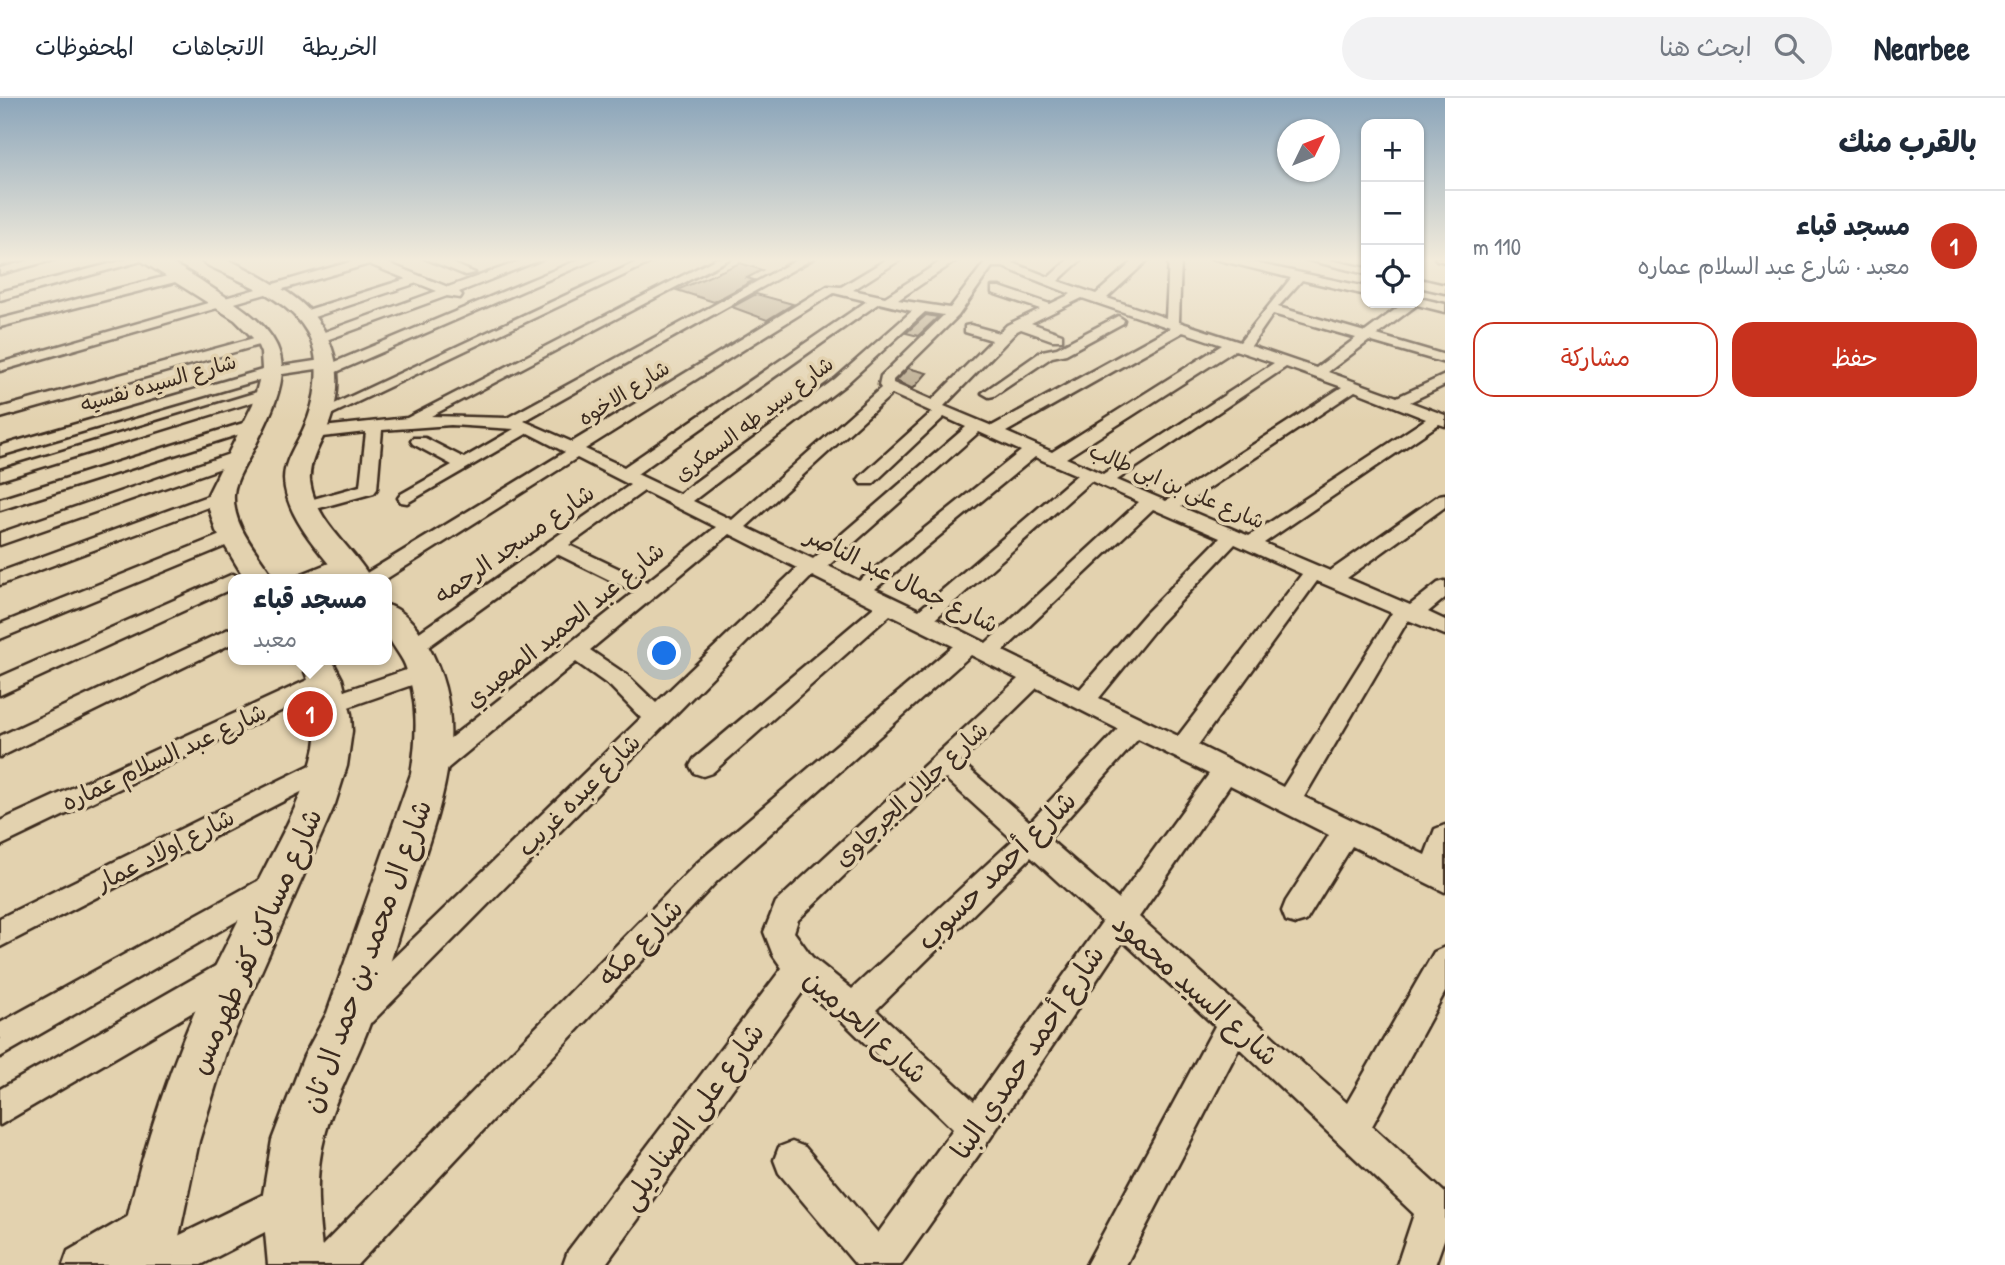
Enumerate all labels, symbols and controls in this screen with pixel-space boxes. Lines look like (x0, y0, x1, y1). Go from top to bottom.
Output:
search box (1342, 17, 1832, 80)
text: Nearbee (1874, 26, 1970, 70)
text: ابحث هنا (1659, 29, 1752, 64)
icon: search (1770, 29, 1808, 67)
text: المحفوظات (35, 30, 134, 62)
text: الاتجاهات (172, 30, 265, 62)
text: الخريطة (303, 30, 377, 62)
north arrow (1277, 119, 1340, 182)
map controls (1361, 119, 1424, 308)
button: + (1361, 119, 1424, 182)
text: بالقرب منك (1839, 121, 1977, 161)
button: − (1361, 182, 1424, 245)
text: مسجد قباء (1796, 208, 1910, 243)
text: 110 m (1473, 231, 1521, 262)
text: 1 (1950, 231, 1958, 262)
button: locate (1361, 245, 1424, 308)
text: معبد · شارع عبد السلام عماره (1637, 250, 1910, 281)
button: مشاركة (1473, 322, 1718, 397)
button: حفظ (1732, 322, 1977, 397)
street label: شارع السيده نفسيه (76, 346, 240, 420)
street label: شارع سيد طه السمكرى (668, 349, 840, 489)
street label: شارع الاخوه (572, 353, 676, 433)
street label: شارع على بن ابى طالب (1085, 435, 1269, 537)
street label: شارع مسجد الرحمه (427, 476, 601, 612)
street label: شارع جمال عبد الناصر (798, 518, 1004, 642)
street label: شارع عبد الحميد الصعيدي (458, 534, 672, 716)
popup (228, 574, 392, 665)
text: مسجد قباء (253, 581, 367, 616)
text: معبد (253, 623, 297, 654)
your location (647, 636, 681, 670)
pin: 1 (287, 688, 333, 740)
street label: شارع عبد السلام عماره (56, 695, 272, 820)
street label: شارع جلال الجرجاوى (826, 713, 996, 875)
street label: شارع عبده غريب (510, 726, 648, 864)
street label: شارع أحمد حسوب (908, 782, 1085, 959)
street label: شارع ال محمد بن حمد ال ثان (292, 794, 441, 1118)
street label: شارع اولاد عمار (89, 800, 240, 900)
street label: شارع مساكن كفر طهرمس (179, 802, 332, 1080)
street label: شارع مكه (589, 890, 692, 995)
street label: شارع السيد محمود (1104, 904, 1288, 1075)
street label: شارع أحمد حمدي البنا (941, 937, 1115, 1168)
street label: شارع الحرمين (795, 960, 936, 1093)
street label: شارع على الصناديلى (611, 1015, 774, 1218)

